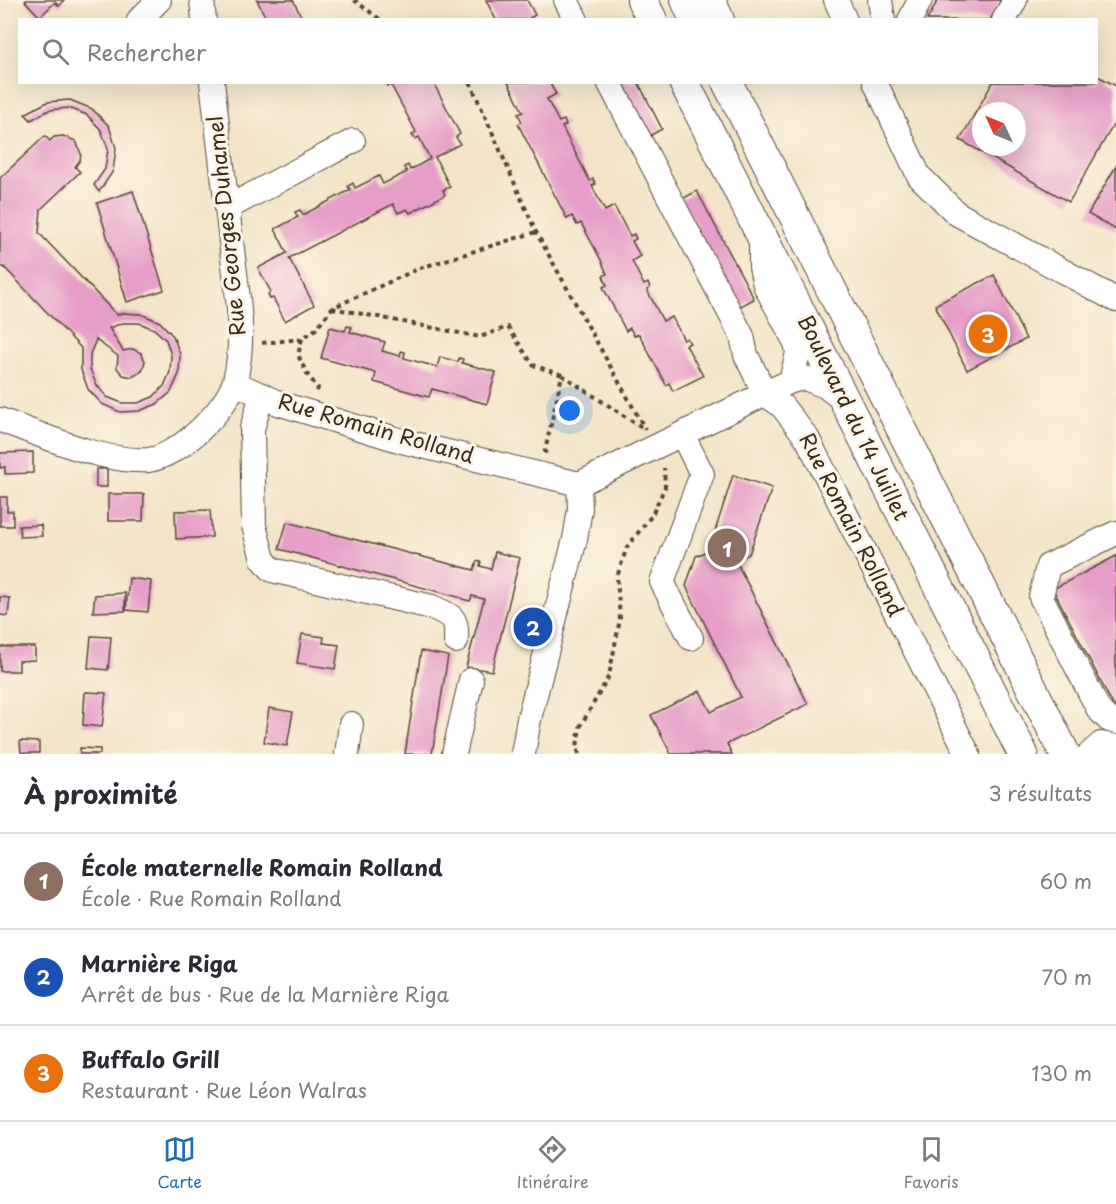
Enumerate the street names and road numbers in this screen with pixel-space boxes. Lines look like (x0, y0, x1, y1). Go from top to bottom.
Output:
street label: Rue Georges Duhamel (198, 115, 252, 338)
street label: Boulevard du 14 Juillet (791, 309, 919, 525)
street label: Rue Romain Rolland (275, 384, 478, 470)
street label: Rue Romain Rolland (793, 427, 913, 622)

